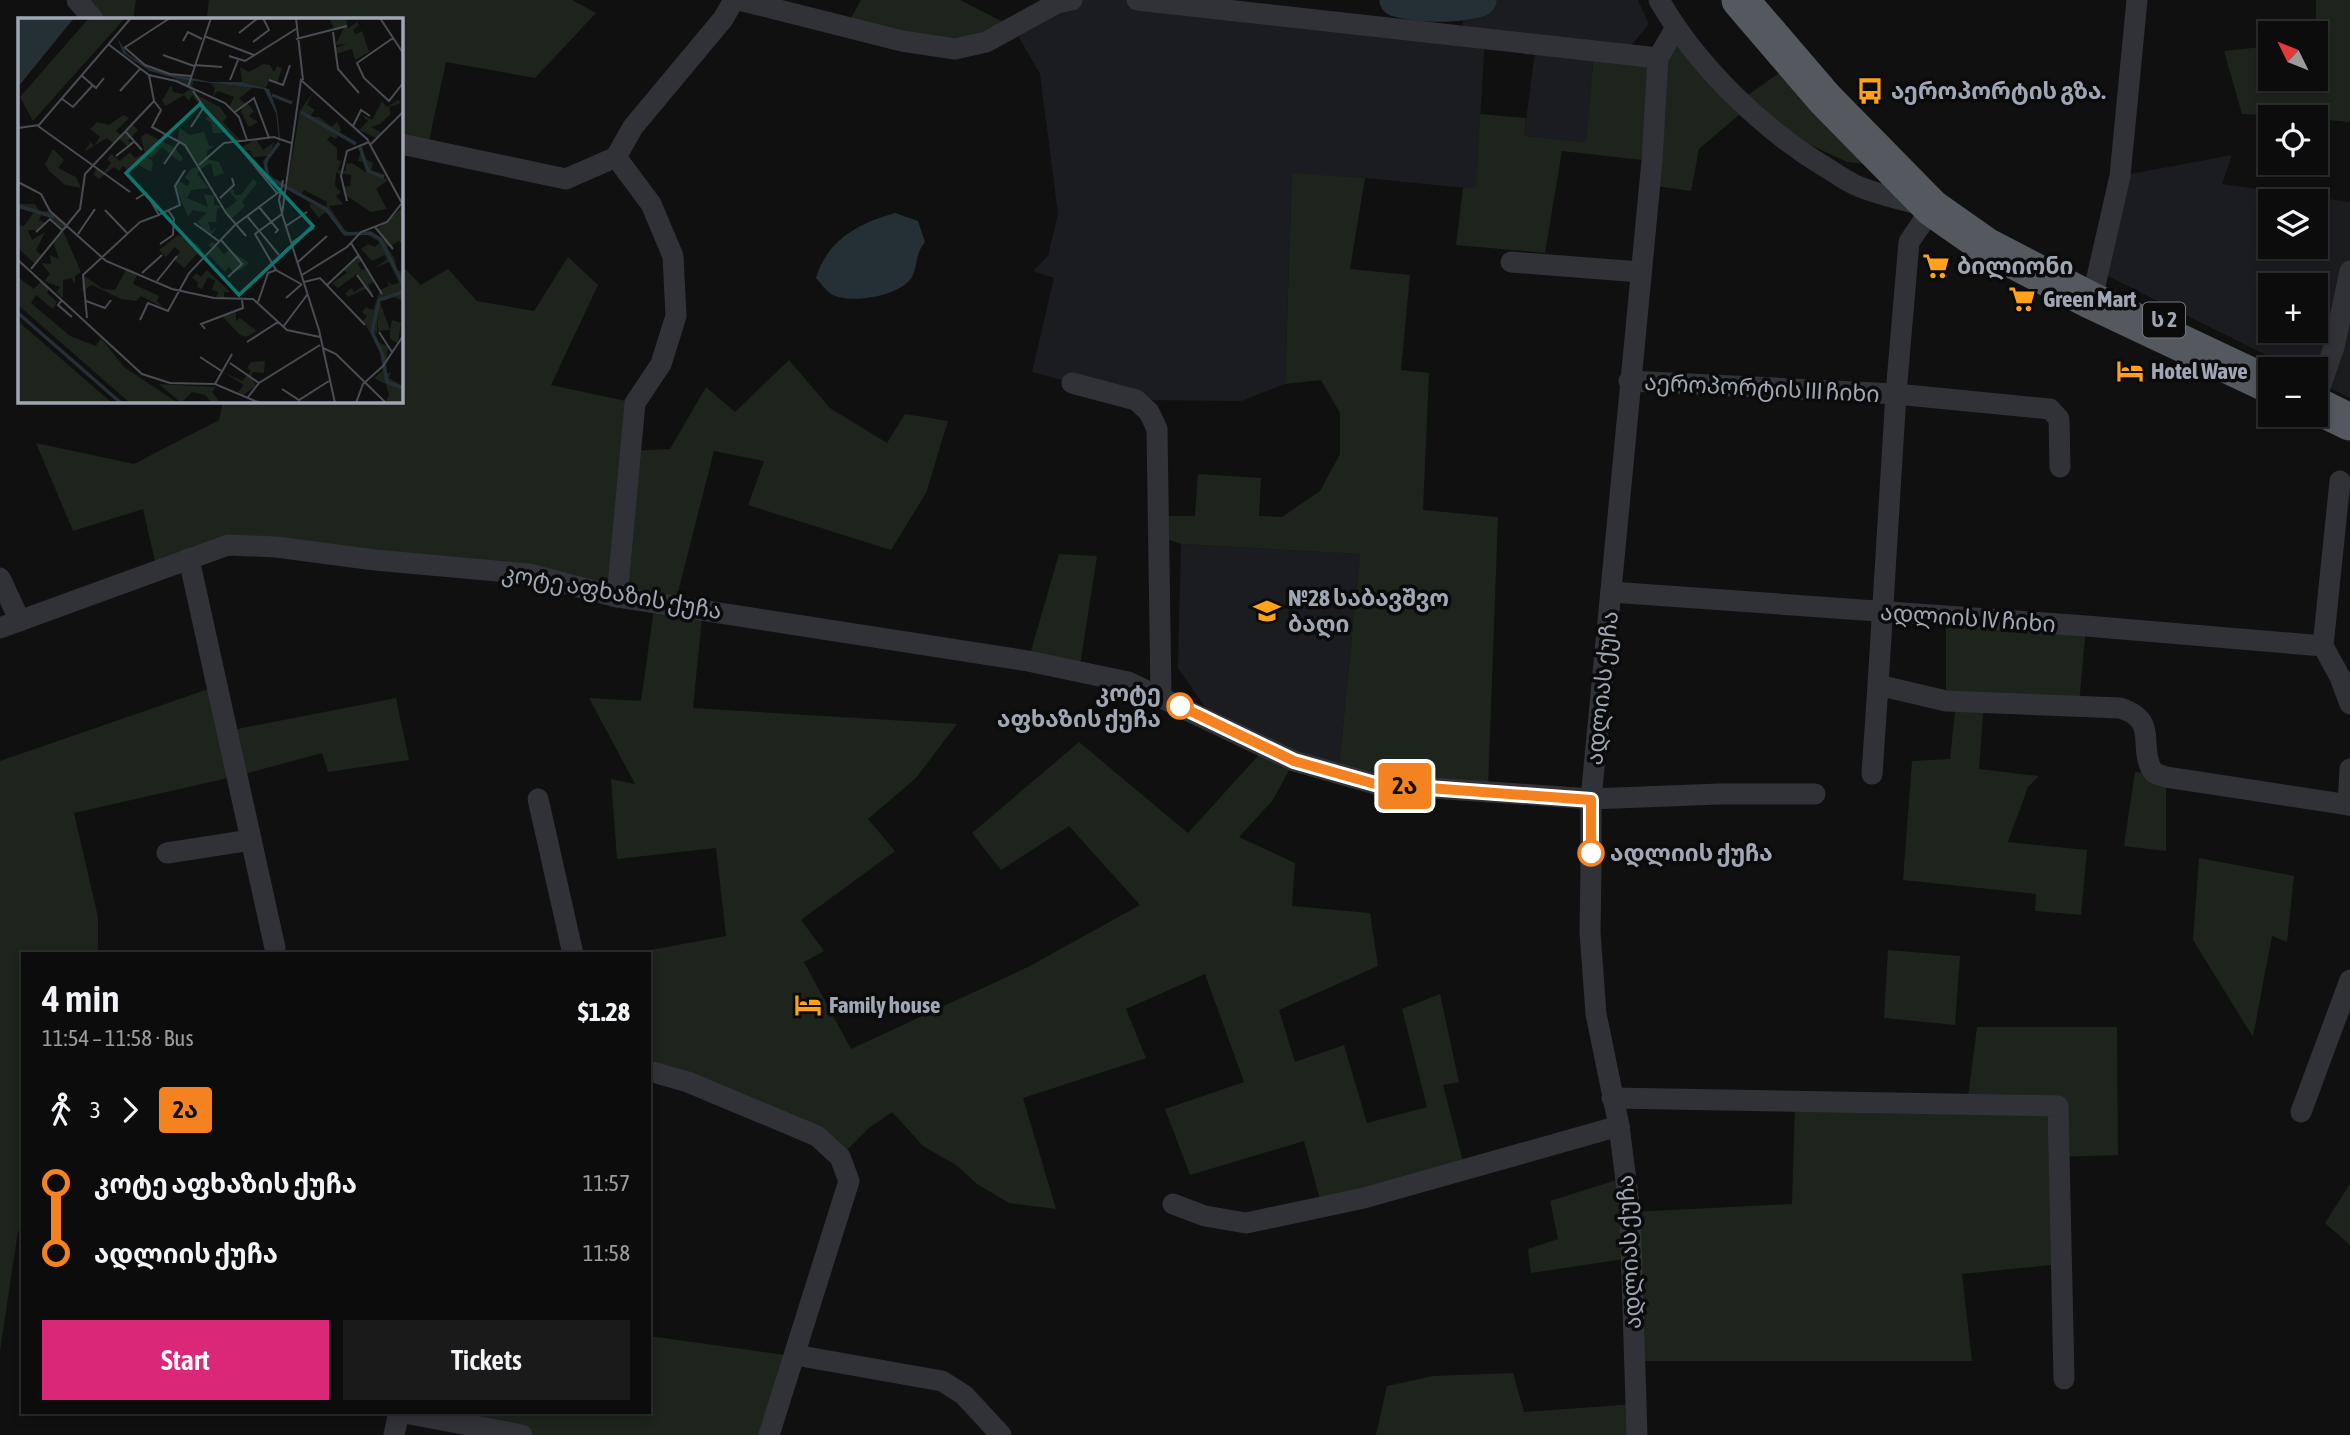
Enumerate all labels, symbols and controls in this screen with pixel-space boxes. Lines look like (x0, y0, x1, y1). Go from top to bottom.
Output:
inset map (18, 18, 402, 402)
north arrow (2258, 21, 2328, 91)
map controls (2258, 21, 2328, 427)
bus stop icon: აეროპორტის გზა. (1855, 76, 1885, 106)
place label: აეროპორტის გზა. (1891, 78, 2106, 105)
button: locate (2258, 105, 2328, 175)
button: layers (2258, 189, 2328, 259)
supermarket icon: ბილიონი (1921, 251, 1951, 281)
place label: ბილიონი (1957, 253, 2073, 280)
button: + (2258, 273, 2328, 343)
supermarket icon: Green Mart (2007, 284, 2037, 314)
place label: Green Mart (2043, 286, 2137, 312)
road number: ს 2 (2143, 302, 2185, 338)
hotel icon: Hotel Wave (2115, 356, 2145, 386)
button: − (2258, 357, 2328, 427)
place label: Hotel Wave (2151, 358, 2248, 384)
street label: აეროპორტის III ჩიხი (1644, 369, 1880, 408)
street label: კოტე აფხაზის ქუჩა (500, 560, 724, 625)
place label: №28 საბავშვო ბაღი (1288, 585, 1449, 638)
school or university icon: №28 საბავშვო ბაღი (1252, 596, 1282, 626)
street label: ადლიის IV ჩიხი (1879, 599, 2057, 638)
street label: ადლიას ქუჩა (1581, 610, 1624, 766)
place label: კოტე აფხაზის ქუჩა (997, 680, 1161, 733)
marker: კოტე აფხაზის ქუჩა (1167, 693, 1193, 719)
line badge: 2ა (1374, 763, 1436, 809)
text: 2ა (1392, 772, 1418, 799)
marker: ადლიის ქუჩა (1578, 840, 1604, 866)
place label: ადლიის ქუჩა (1610, 840, 1773, 868)
text: 4 min (42, 977, 120, 1020)
hotel icon: Family house (793, 990, 823, 1020)
place label: Family house (829, 992, 940, 1018)
text: $1.28 (578, 997, 630, 1027)
text: 11:54 – 11:58 · Bus (42, 1025, 194, 1051)
icon: walk (42, 1091, 80, 1129)
icon: forward (111, 1091, 149, 1129)
text: 2ა (173, 1096, 198, 1123)
text: 3 (90, 1097, 101, 1123)
text: კოტე აფხაზის ქუჩა (94, 1169, 357, 1199)
text: 11:57 (583, 1170, 630, 1196)
street label: ადლიას ქუჩა (1612, 1174, 1647, 1330)
text: ადლიის ქუჩა (94, 1239, 278, 1269)
text: 11:58 (583, 1240, 630, 1266)
button: Start (42, 1320, 329, 1400)
button: Tickets (343, 1320, 630, 1400)

